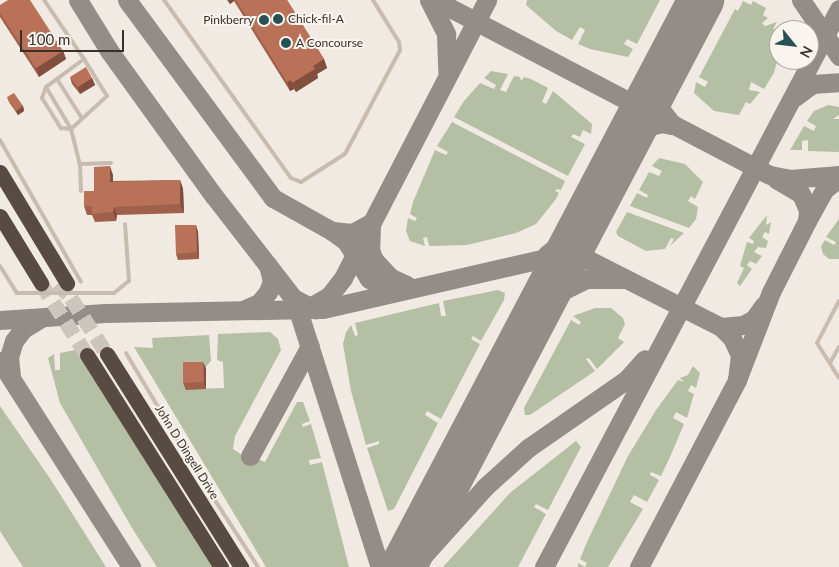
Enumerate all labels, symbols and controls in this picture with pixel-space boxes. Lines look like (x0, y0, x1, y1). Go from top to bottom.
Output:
place label: Chick-fil-A (288, 12, 344, 26)
place label: Pinkberry (203, 13, 254, 27)
marker: Chick-fil-A (272, 13, 284, 25)
marker: Pinkberry (258, 14, 270, 26)
scale bar (22, 20, 126, 52)
north arrow (769, 20, 819, 70)
text: 100 m (28, 30, 70, 48)
place label: A Concourse (296, 36, 364, 50)
marker: A Concourse (280, 37, 292, 49)
text: N (797, 43, 817, 61)
street label: John D Dingell Drive (152, 402, 222, 502)

